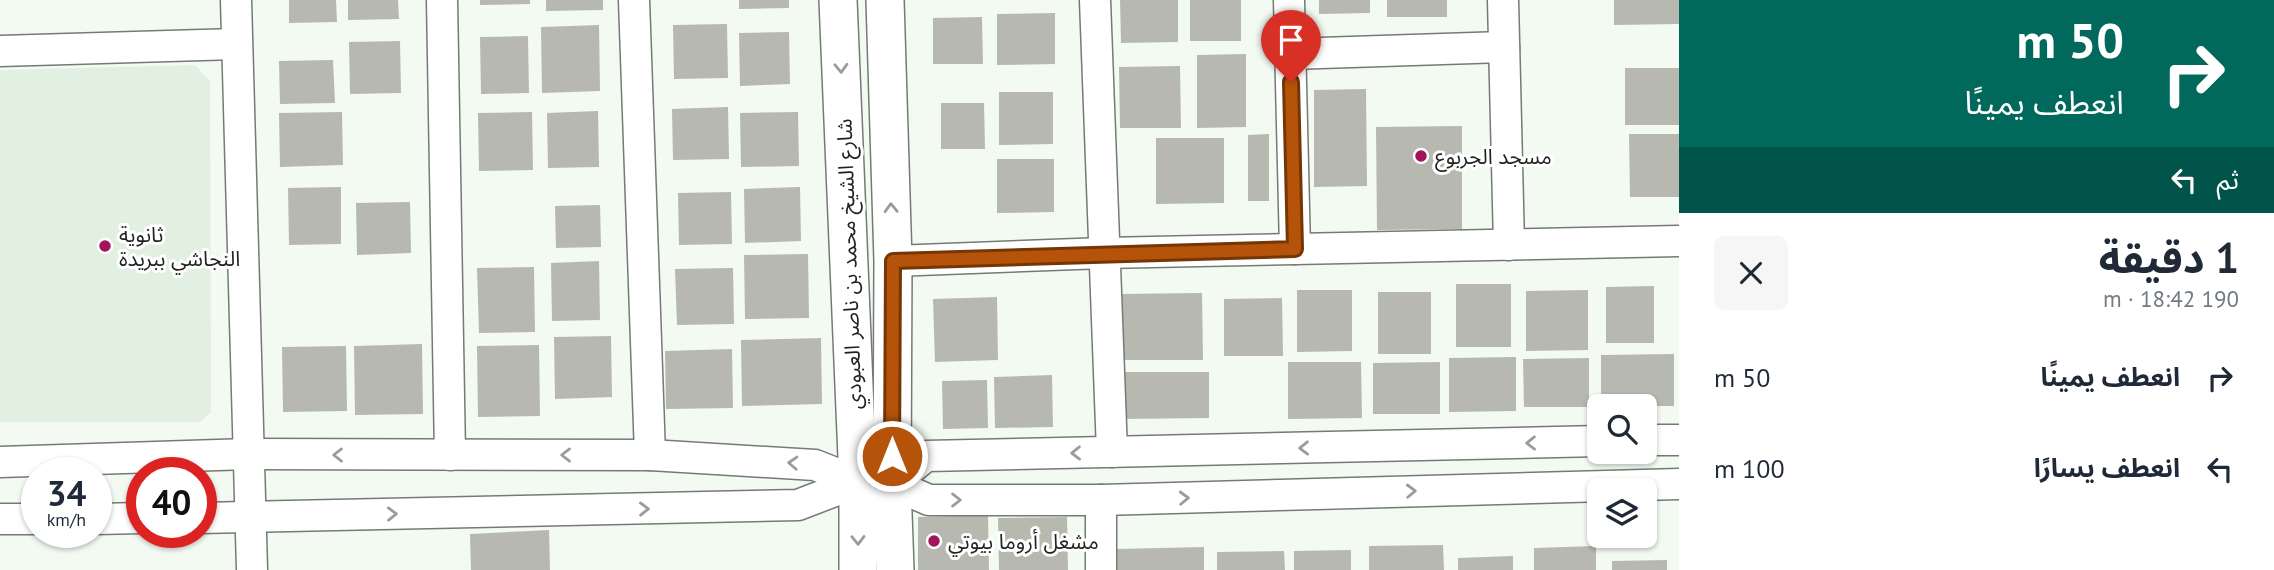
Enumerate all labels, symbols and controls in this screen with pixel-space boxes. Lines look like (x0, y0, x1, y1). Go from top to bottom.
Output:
text: 50 m (2017, 8, 2124, 72)
pin (1261, 10, 1321, 82)
icon: arrive (1272, 21, 1310, 59)
icon: right (2148, 28, 2239, 119)
one-way arrow (833, 63, 848, 74)
text: انعطف يمينًا (1964, 81, 2124, 123)
street label: شارع الشيخ محمد بن ناصر العبودي (830, 118, 870, 410)
place label: مسجد الجربوع (1435, 143, 1552, 172)
marker: مسجد الجربوع (1413, 148, 1429, 164)
icon: left (2165, 161, 2203, 199)
text: ثم (2217, 163, 2239, 196)
one-way arrow (884, 202, 899, 213)
place label: ثانوية النجاشي ببريدة (119, 221, 240, 274)
text: 1 دقيقة (2099, 230, 2239, 285)
button: close (1714, 236, 1788, 310)
marker: ثانوية النجاشي ببريدة (97, 238, 113, 254)
text: 190 m · 18:42 (2103, 284, 2239, 313)
icon: right (2201, 359, 2239, 397)
text: انعطف يمينًا (2040, 360, 2180, 393)
text: 50 m (1714, 361, 1770, 394)
map controls (1587, 394, 1657, 548)
button: search (1587, 394, 1657, 464)
position arrow (855, 419, 929, 493)
one-way arrow (1526, 435, 1536, 451)
one-way arrow (1298, 440, 1309, 456)
one-way arrow (1071, 445, 1081, 461)
one-way arrow (332, 447, 343, 463)
one-way arrow (560, 447, 570, 463)
icon: left (2201, 450, 2239, 488)
text: انعطف يسارًا (2034, 451, 2180, 484)
text: 100 m (1714, 452, 1785, 485)
one-way arrow (787, 456, 798, 471)
speed limit sign: 40 (126, 457, 217, 548)
text: 34 (47, 470, 86, 516)
button: layers (1587, 478, 1657, 548)
one-way arrow (1406, 484, 1417, 499)
one-way arrow (1179, 490, 1190, 506)
one-way arrow (952, 492, 962, 508)
one-way arrow (639, 501, 650, 517)
one-way arrow (387, 507, 398, 522)
text: km/h (47, 508, 86, 531)
place label: مشغل أروما بيوتي (948, 528, 1099, 557)
marker: مشغل أروما بيوتي (926, 533, 942, 549)
one-way arrow (850, 536, 866, 546)

